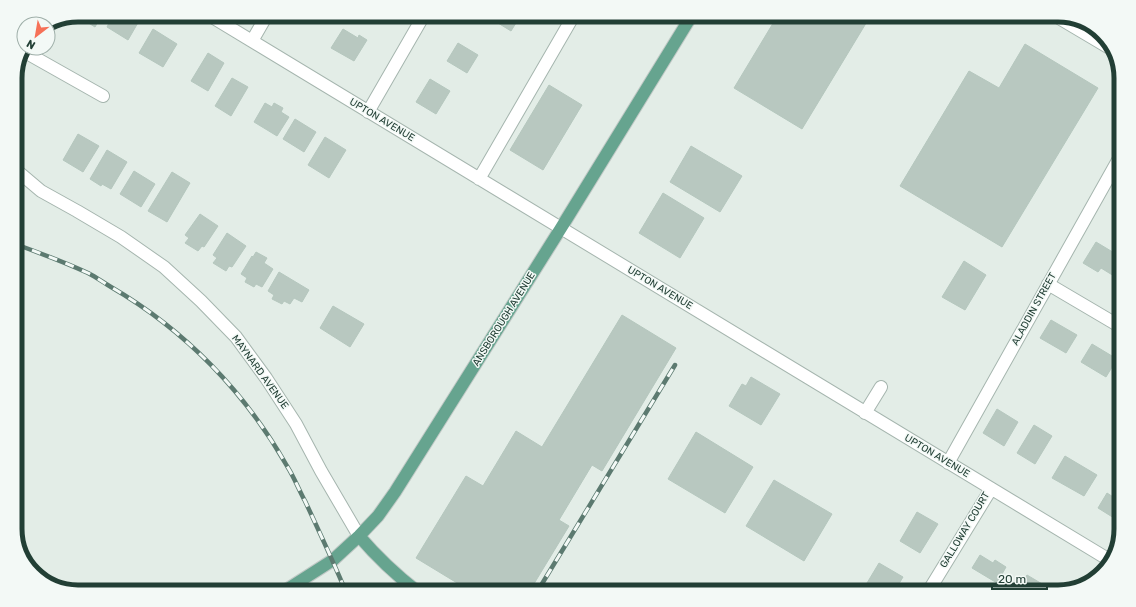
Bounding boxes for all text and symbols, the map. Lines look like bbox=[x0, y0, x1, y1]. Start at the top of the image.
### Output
north arrow bbox=[16, 16, 56, 56]
text: N bbox=[24, 36, 38, 52]
street label: UPTON AVENUE bbox=[347, 96, 417, 144]
street label: UPTON AVENUE bbox=[625, 264, 695, 312]
street label: ANSBOROUGH AVENUE bbox=[470, 270, 538, 368]
street label: ALADDIN STREET bbox=[1009, 270, 1059, 347]
street label: MAYNARD AVENUE bbox=[229, 333, 291, 411]
street label: UPTON AVENUE bbox=[902, 432, 972, 480]
street label: GALLOWAY COURT bbox=[938, 490, 992, 570]
scale bar bbox=[992, 565, 1047, 591]
text: 20 m bbox=[998, 572, 1026, 586]

